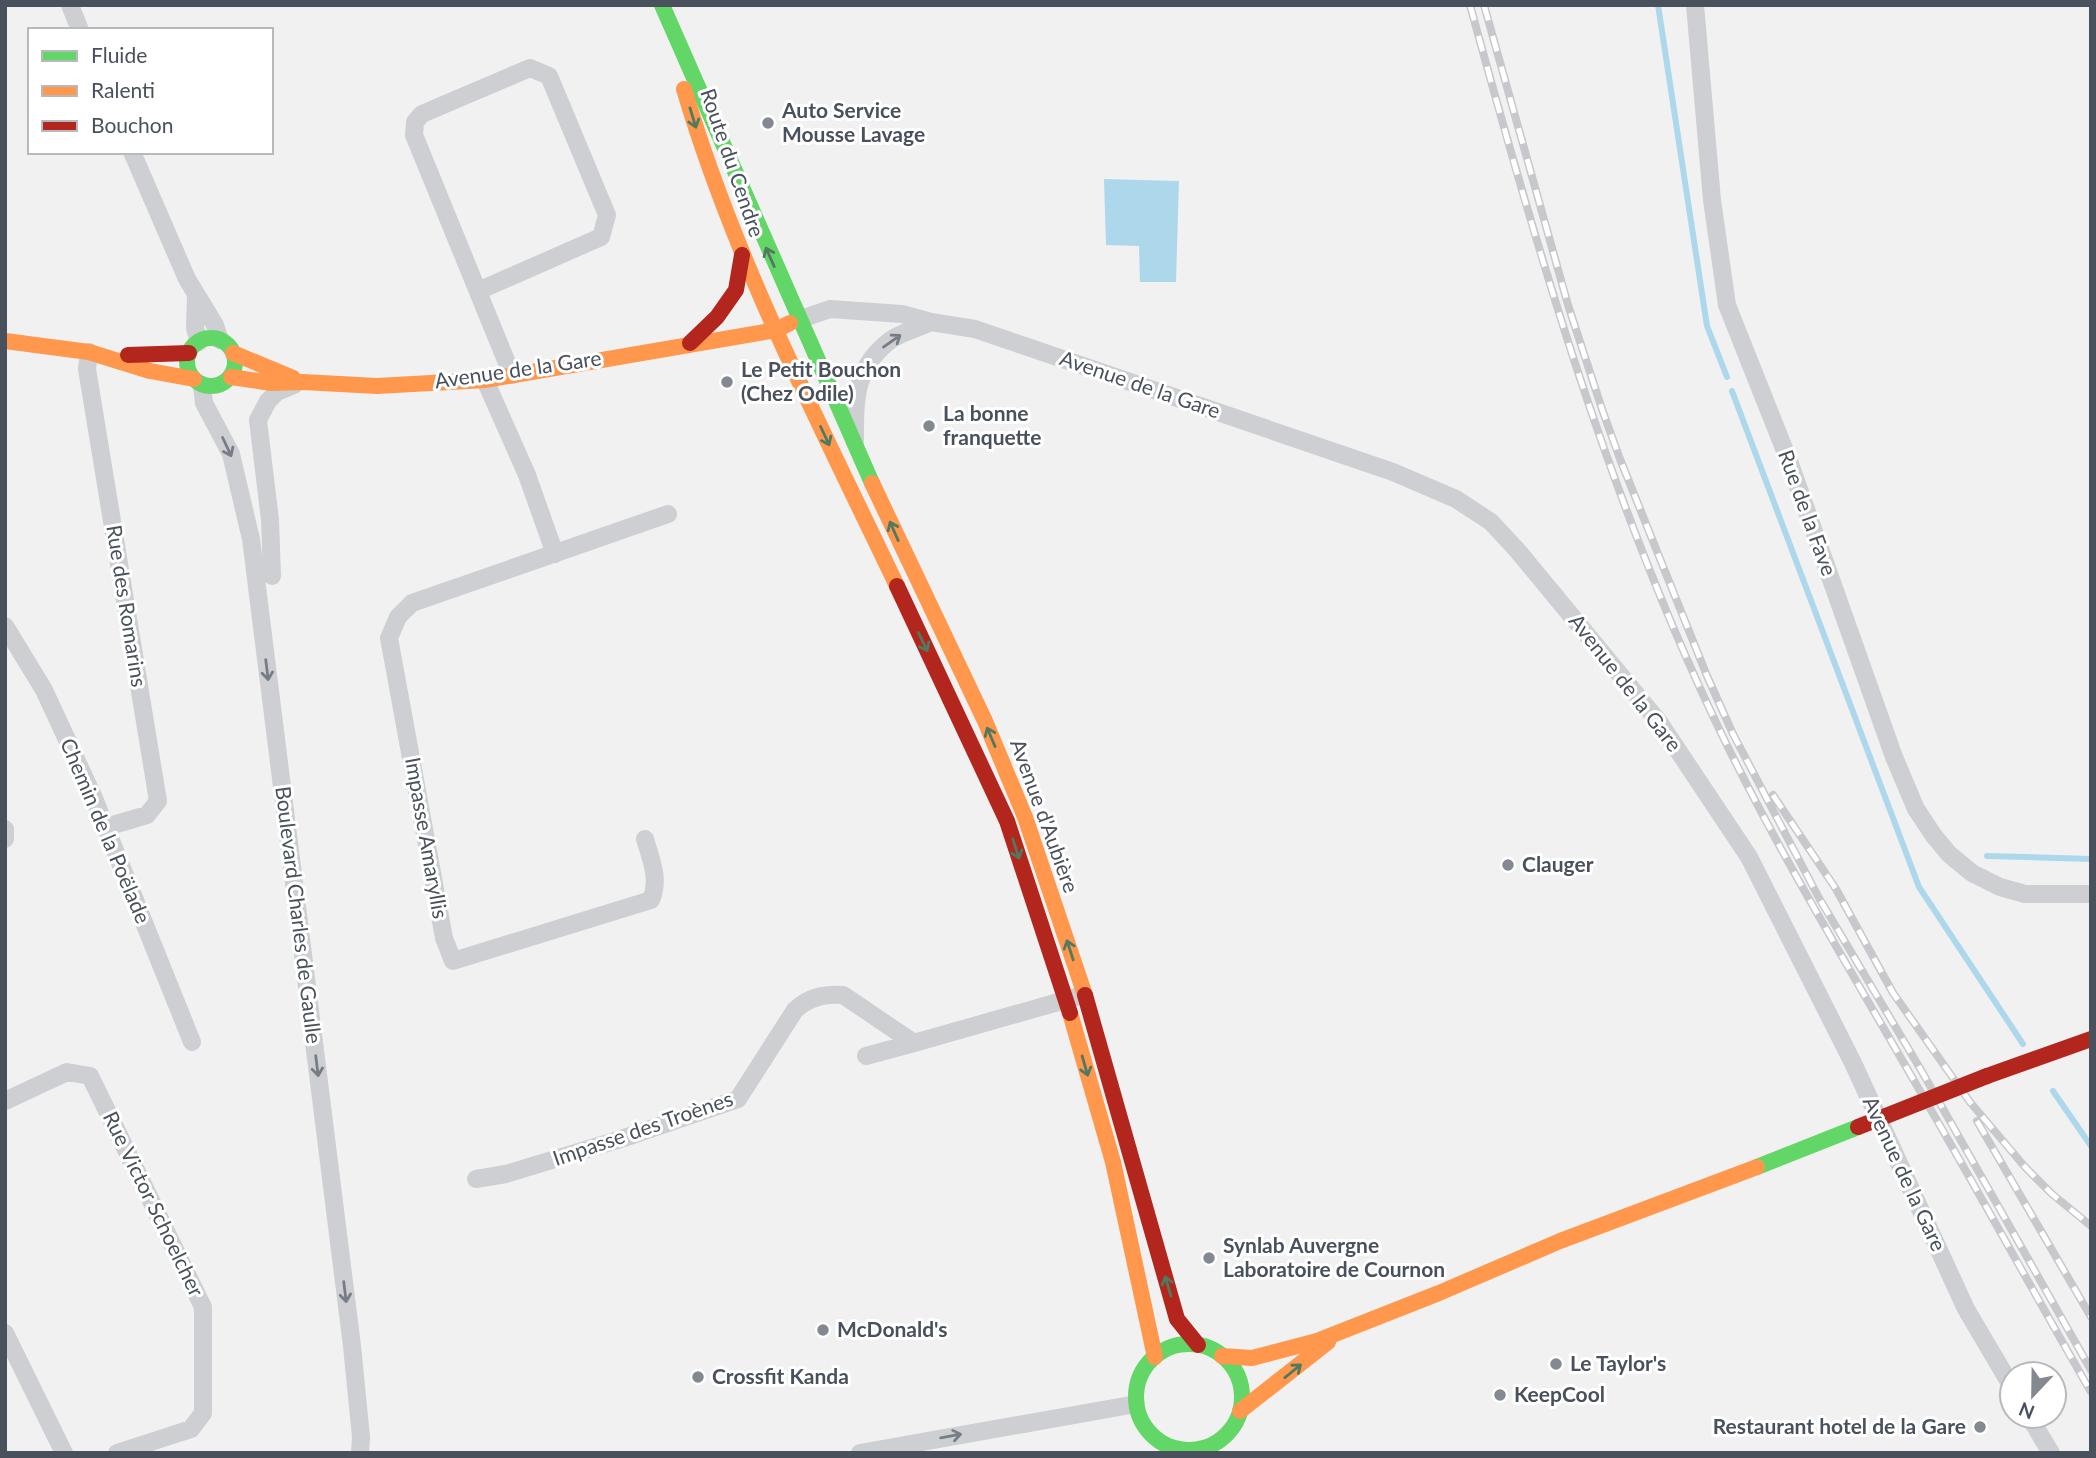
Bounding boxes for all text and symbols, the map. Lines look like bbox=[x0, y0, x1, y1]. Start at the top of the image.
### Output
legend bbox=[28, 28, 273, 154]
text: Fluide bbox=[91, 42, 147, 67]
text: Ralenti bbox=[91, 77, 155, 102]
street label: Route du Cendre bbox=[696, 85, 771, 240]
place label: Auto Service Mousse Lavage bbox=[781, 97, 925, 146]
one-way arrow bbox=[687, 106, 700, 128]
text: Bouchon bbox=[91, 112, 173, 137]
marker: Auto Service Mousse Lavage bbox=[760, 115, 776, 131]
one-way arrow bbox=[763, 247, 776, 268]
one-way arrow bbox=[882, 334, 902, 349]
street label: Avenue de la Gare bbox=[433, 344, 603, 393]
street label: Avenue de la Gare bbox=[1057, 344, 1224, 423]
place label: Le Petit Bouchon (Chez Odile) bbox=[741, 356, 901, 405]
marker: Le Petit Bouchon (Chez Odile) bbox=[719, 374, 735, 390]
place label: La bonne franquette bbox=[943, 400, 1042, 449]
marker: La bonne franquette bbox=[921, 418, 937, 434]
one-way arrow bbox=[819, 425, 832, 446]
one-way arrow bbox=[221, 436, 234, 457]
street label: Rue de la Fave bbox=[1774, 446, 1843, 579]
one-way arrow bbox=[887, 521, 900, 542]
street label: Rue des Romarins bbox=[102, 523, 153, 689]
street label: Avenue de la Gare bbox=[1565, 608, 1688, 756]
one-way arrow bbox=[916, 631, 930, 652]
one-way arrow bbox=[261, 658, 274, 681]
one-way arrow bbox=[984, 726, 997, 748]
street label: Chemin de la Poëlade bbox=[56, 734, 157, 927]
street label: Avenue d'Aubière bbox=[1006, 735, 1085, 896]
street label: Impasse Amaryllis bbox=[401, 755, 454, 920]
street label: Boulevard Charles de Gaulle bbox=[271, 785, 328, 1045]
one-way arrow bbox=[1011, 837, 1024, 859]
place label: Clauger bbox=[1522, 851, 1594, 876]
marker: Clauger bbox=[1500, 857, 1516, 873]
one-way arrow bbox=[1063, 939, 1076, 961]
one-way arrow bbox=[310, 1054, 323, 1077]
one-way arrow bbox=[1079, 1054, 1092, 1076]
street label: Impasse des Troènes bbox=[549, 1085, 736, 1170]
street label: Avenue de la Gare bbox=[1859, 1092, 1952, 1255]
street label: Rue Victor Schoelcher bbox=[99, 1107, 210, 1300]
place label: Synlab Auvergne Laboratoire de Cournon bbox=[1223, 1232, 1445, 1281]
marker: Synlab Auvergne Laboratoire de Cournon bbox=[1201, 1250, 1217, 1266]
one-way arrow bbox=[1160, 1275, 1173, 1297]
one-way arrow bbox=[338, 1280, 351, 1303]
place label: McDonald's bbox=[837, 1316, 948, 1341]
marker: McDonald's bbox=[815, 1322, 831, 1338]
place label: Le Taylor's bbox=[1570, 1350, 1666, 1375]
marker: Le Taylor's bbox=[1548, 1356, 1564, 1372]
north arrow bbox=[1998, 1360, 2068, 1430]
place label: Crossfit Kanda bbox=[712, 1363, 849, 1388]
one-way arrow bbox=[1283, 1363, 1301, 1379]
marker: Crossfit Kanda bbox=[690, 1369, 706, 1385]
place label: KeepCool bbox=[1514, 1381, 1605, 1406]
marker: KeepCool bbox=[1492, 1387, 1508, 1403]
text: N bbox=[2015, 1398, 2038, 1425]
place label: Restaurant hotel de la Gare bbox=[1713, 1413, 1966, 1438]
marker: Restaurant hotel de la Gare bbox=[1972, 1419, 1988, 1435]
one-way arrow bbox=[939, 1429, 962, 1442]

